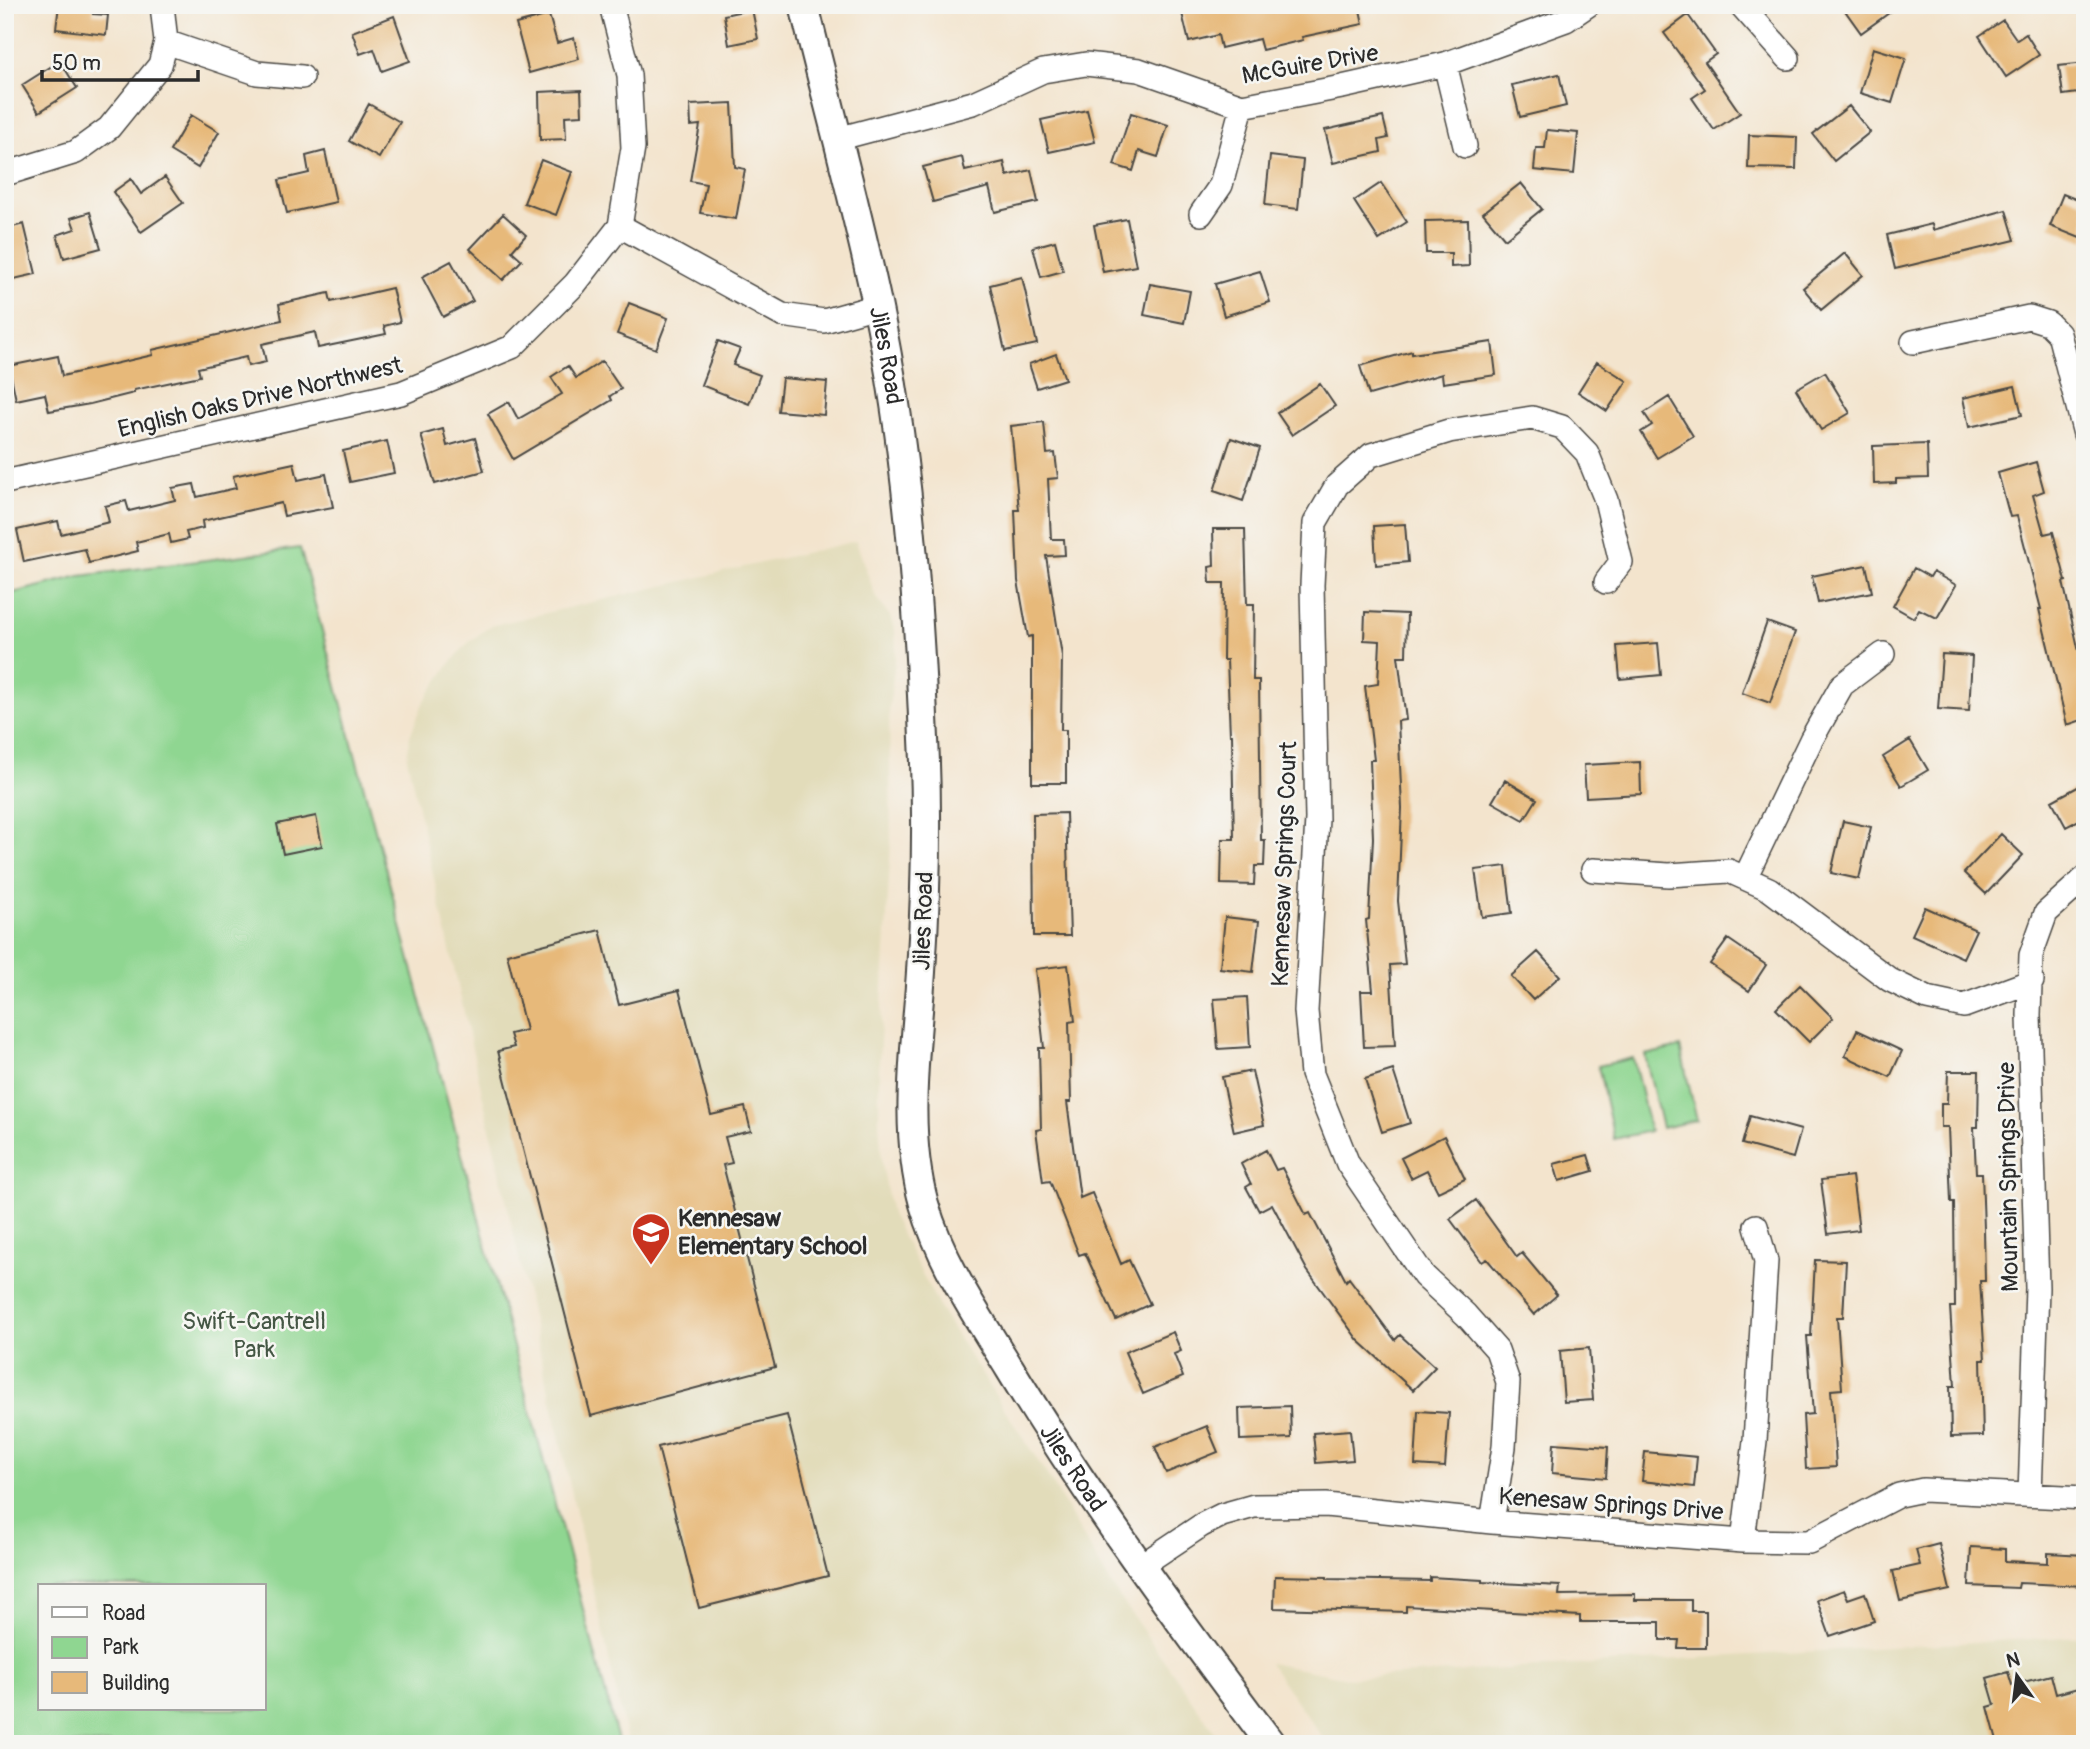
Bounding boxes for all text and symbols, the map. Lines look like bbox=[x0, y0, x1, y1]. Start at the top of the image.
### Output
scale bar bbox=[42, 38, 198, 82]
street label: McGuire Drive bbox=[1240, 38, 1381, 91]
text: 50 m bbox=[52, 50, 101, 77]
street label: Jiles Road bbox=[863, 304, 909, 406]
street label: English Oaks Drive Northwest bbox=[115, 351, 406, 444]
street label: Kennesaw Springs Court bbox=[1266, 740, 1303, 987]
street label: Jiles Road bbox=[907, 871, 940, 971]
street label: Mountain Springs Drive bbox=[1992, 1062, 2025, 1292]
place label: Kennesaw Elementary School bbox=[678, 1204, 868, 1261]
school or university icon: Kennesaw Elementary School bbox=[630, 1211, 672, 1266]
park label: Swift-Cantrell Park bbox=[182, 1307, 326, 1364]
street label: Jiles Road bbox=[1033, 1419, 1112, 1517]
street label: Kenesaw Springs Drive bbox=[1498, 1482, 1725, 1527]
legend bbox=[38, 1584, 266, 1710]
text: Road bbox=[102, 1600, 146, 1627]
text: Park bbox=[102, 1634, 139, 1661]
north arrow bbox=[1982, 1640, 2052, 1710]
text: N bbox=[2004, 1647, 2022, 1674]
text: Building bbox=[102, 1670, 169, 1697]

